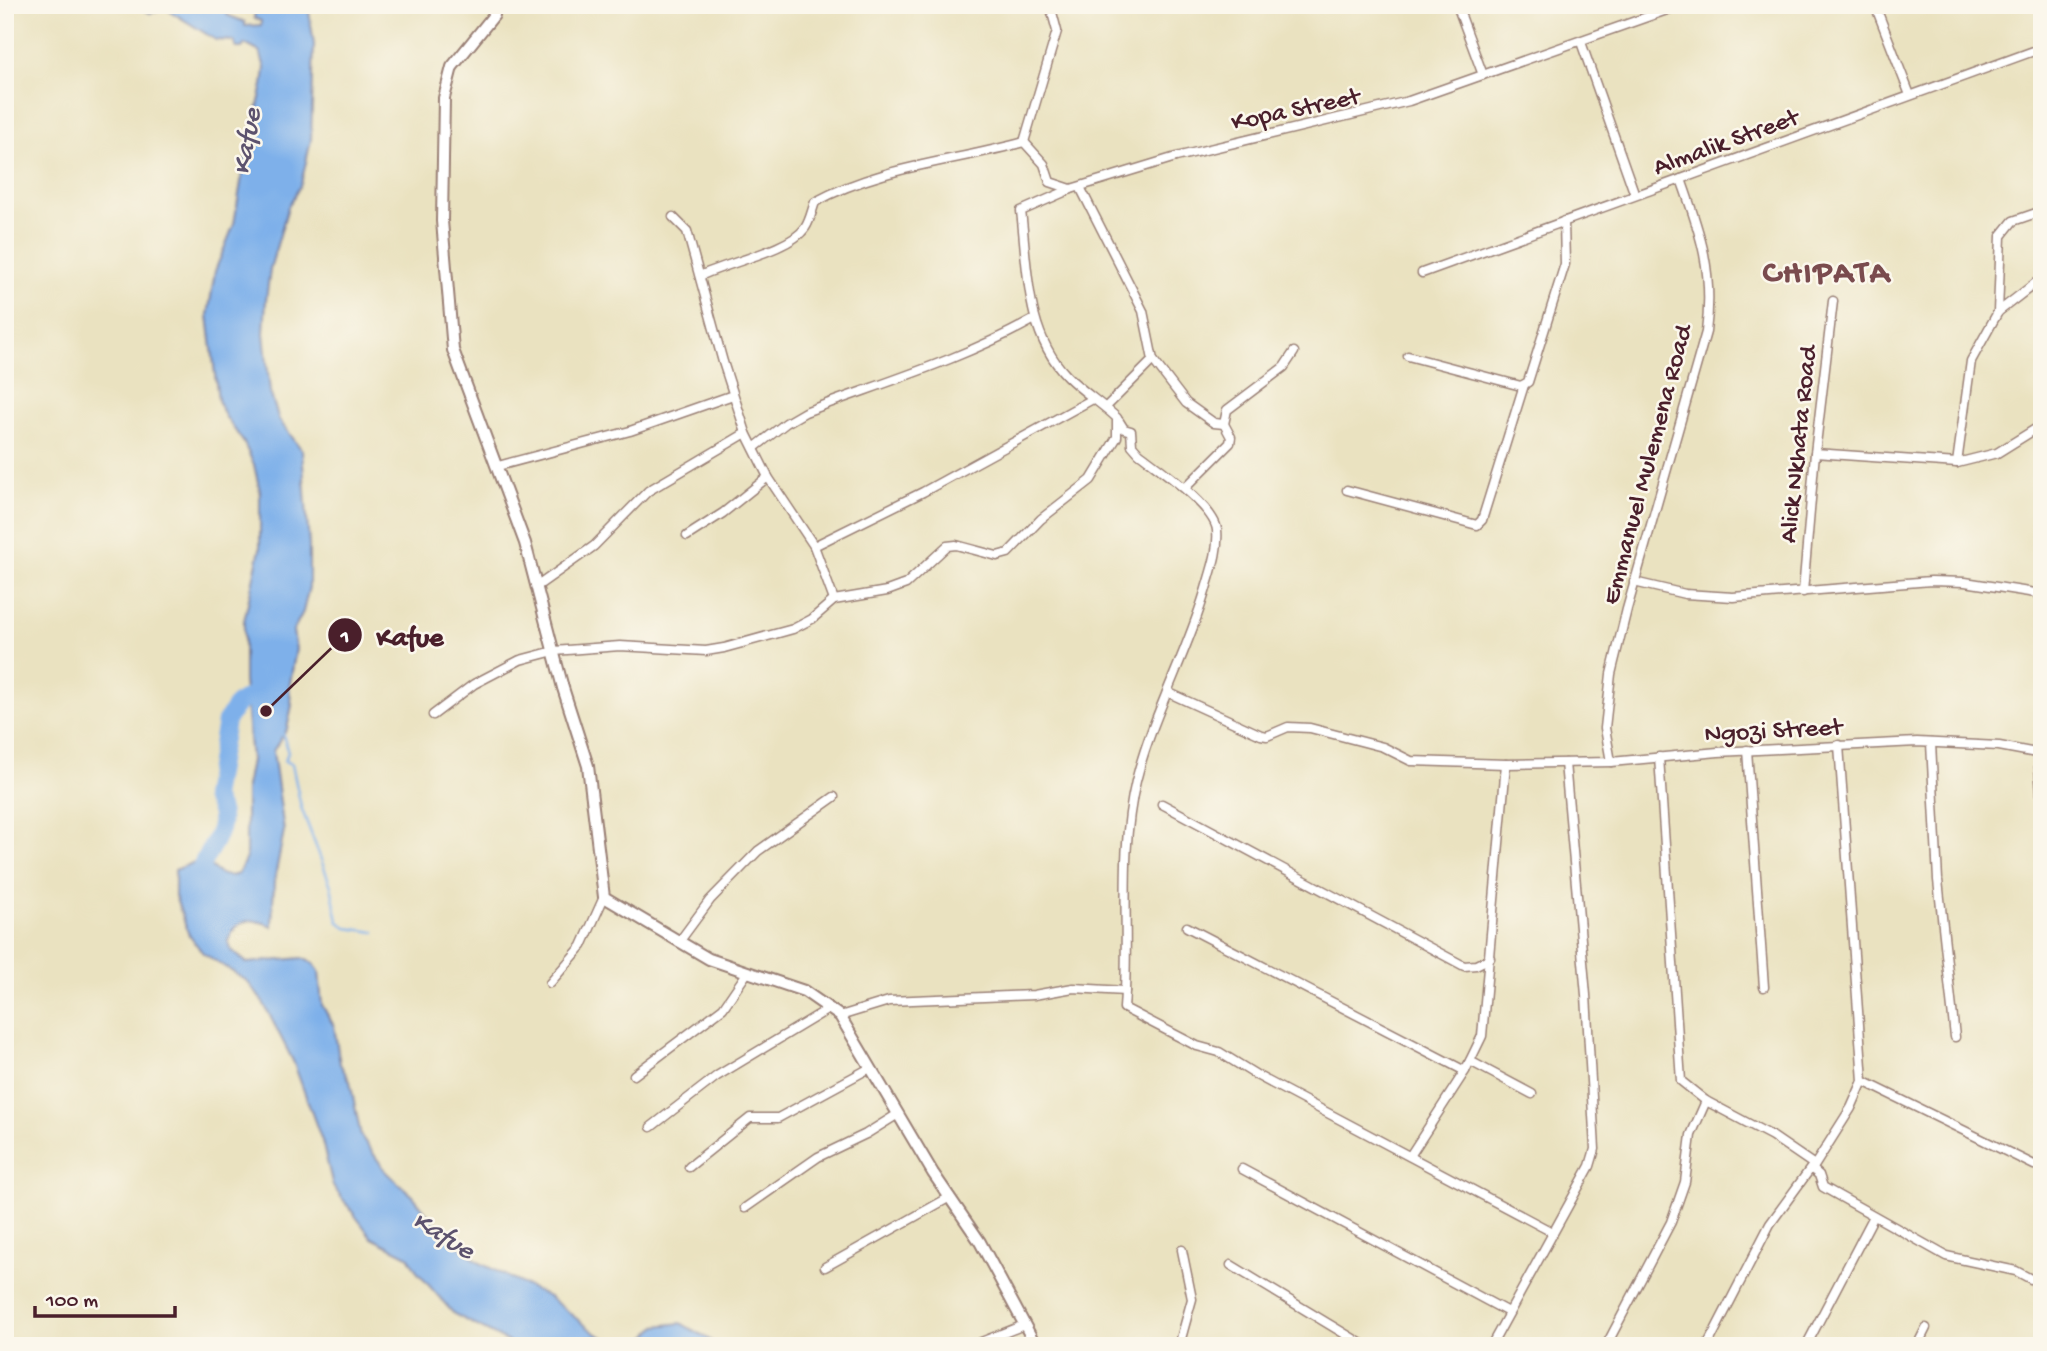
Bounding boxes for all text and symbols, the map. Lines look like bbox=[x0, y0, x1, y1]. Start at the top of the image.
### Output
street label: Kopa Street bbox=[1229, 82, 1365, 140]
street label: Almalik Street bbox=[1650, 103, 1806, 185]
water label: Kafue bbox=[226, 104, 271, 178]
district label: CHIPATA bbox=[1763, 256, 1892, 294]
street label: Emmanuel Mulemena Road bbox=[1597, 320, 1702, 608]
street label: Alick Nkhata Road bbox=[1775, 343, 1826, 545]
callout: Kafue bbox=[328, 611, 458, 660]
text: Kafue bbox=[375, 623, 445, 656]
text: 1 bbox=[340, 626, 349, 651]
street label: Ngozi Street bbox=[1704, 713, 1845, 752]
water label: Kafue bbox=[405, 1205, 481, 1269]
scale bar bbox=[35, 1274, 175, 1318]
text: 100 m bbox=[45, 1290, 98, 1315]

